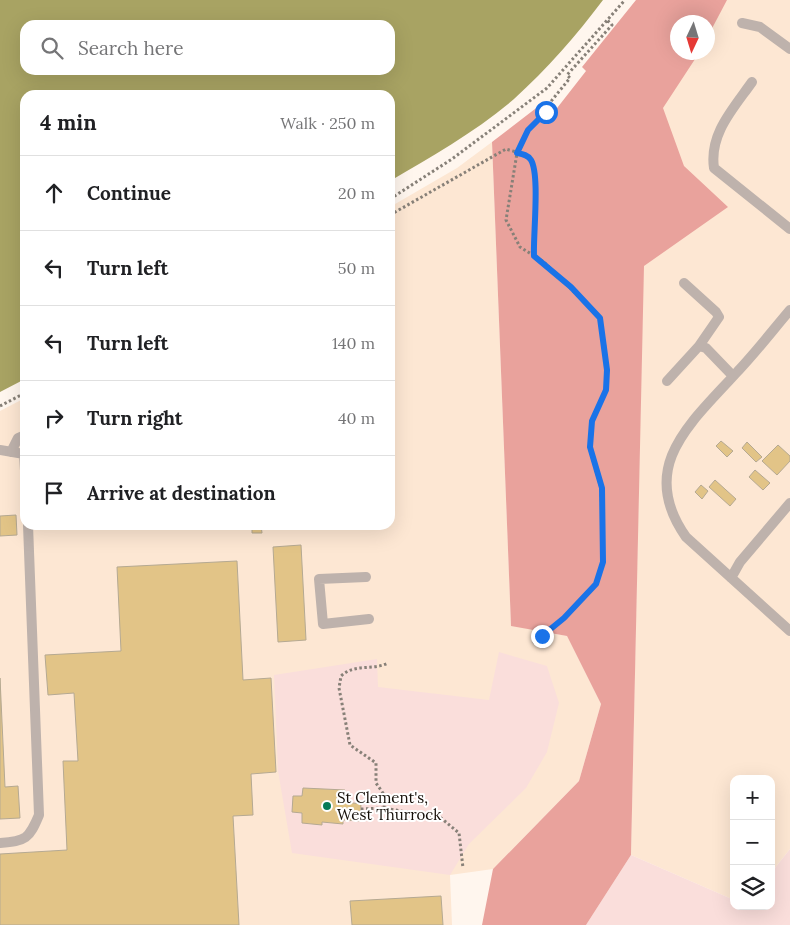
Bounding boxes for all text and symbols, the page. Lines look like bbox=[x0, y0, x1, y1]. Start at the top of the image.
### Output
north arrow bbox=[670, 15, 715, 60]
search box bbox=[20, 20, 395, 75]
icon: search bbox=[38, 34, 66, 62]
text: Search here bbox=[78, 36, 184, 60]
route start bbox=[535, 101, 558, 124]
text: 4 min bbox=[40, 109, 97, 136]
text: Walk · 250 m bbox=[280, 113, 375, 133]
icon: ahead bbox=[40, 179, 68, 207]
text: Continue bbox=[87, 181, 171, 205]
text: 20 m bbox=[338, 183, 375, 203]
icon: left bbox=[40, 254, 68, 282]
text: Turn left bbox=[87, 256, 168, 280]
text: 50 m bbox=[338, 258, 375, 278]
icon: left bbox=[40, 329, 68, 357]
text: Turn left bbox=[87, 331, 168, 355]
text: 140 m bbox=[332, 333, 375, 353]
icon: right bbox=[40, 404, 68, 432]
text: Turn right bbox=[87, 406, 183, 430]
text: 40 m bbox=[338, 408, 375, 428]
icon: arrive bbox=[40, 479, 68, 507]
text: Arrive at destination bbox=[87, 481, 276, 505]
route end bbox=[531, 625, 554, 648]
map controls bbox=[730, 775, 775, 910]
button: + bbox=[730, 775, 775, 820]
place label: St Clement's, West Thurrock bbox=[337, 788, 441, 824]
marker: St Clement's, West Thurrock bbox=[321, 800, 333, 812]
button: − bbox=[730, 820, 775, 865]
button: layers bbox=[730, 865, 775, 910]

